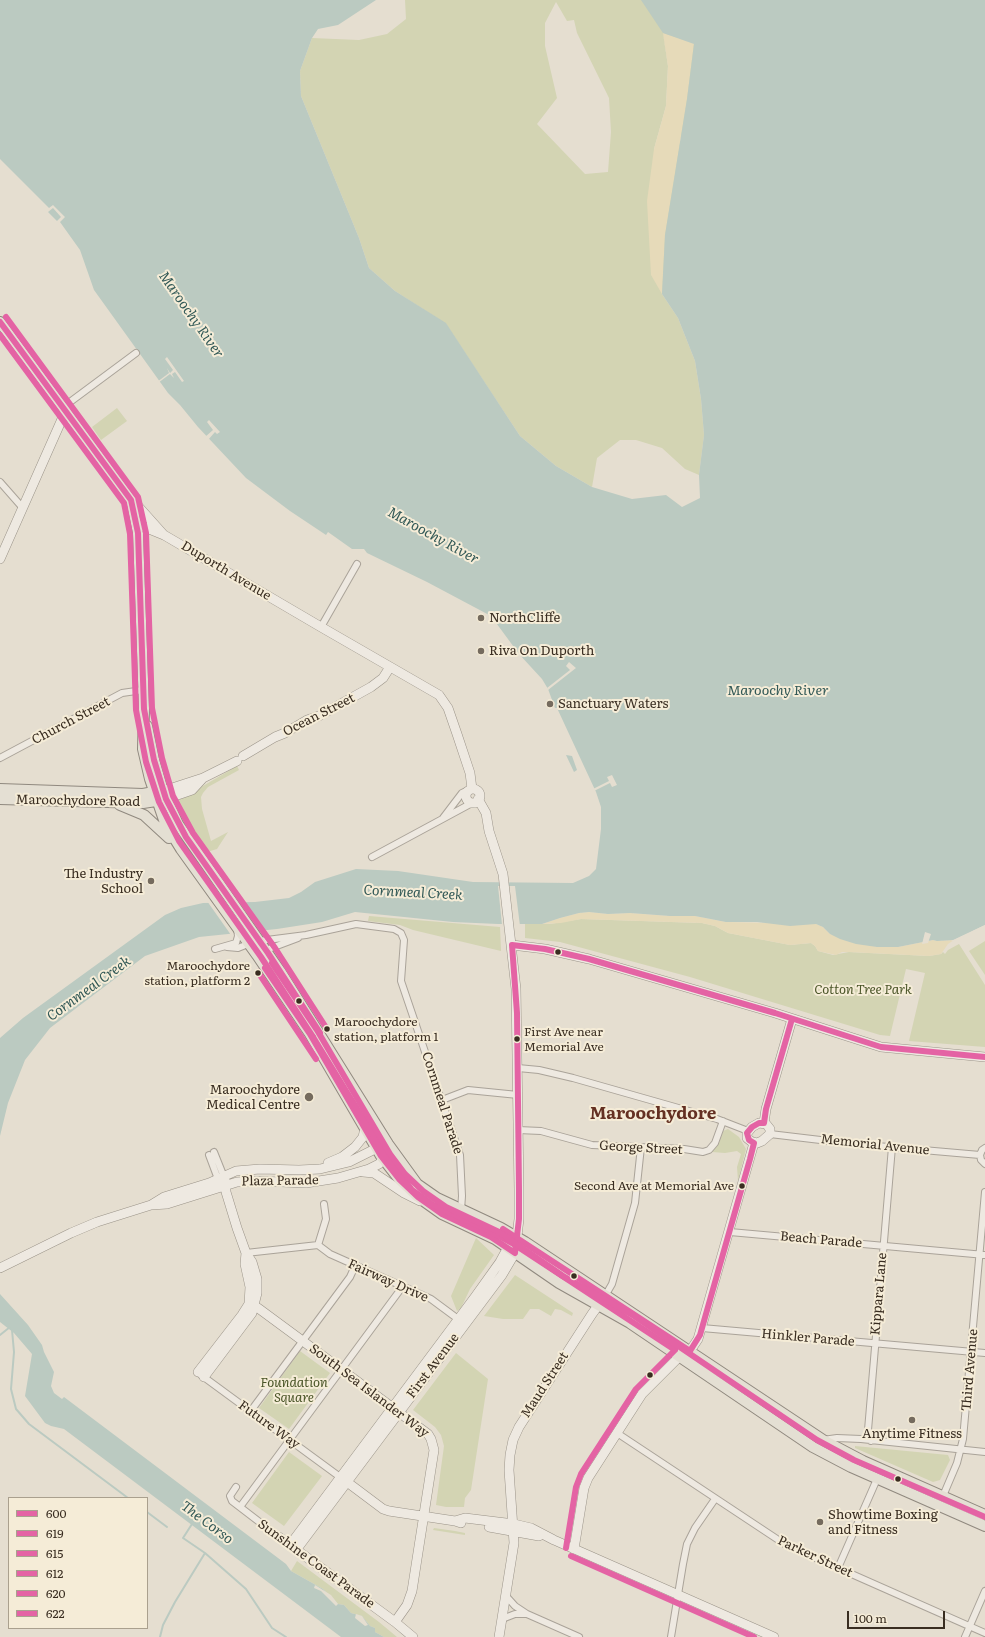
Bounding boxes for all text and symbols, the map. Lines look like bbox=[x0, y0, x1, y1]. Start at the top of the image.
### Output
water label: Maroochy River bbox=[155, 269, 227, 361]
water label: Maroochy River bbox=[385, 504, 481, 568]
street label: Duporth Avenue bbox=[178, 538, 274, 604]
place label: NorthCliffe bbox=[489, 610, 560, 626]
marker: NorthCliffe bbox=[476, 613, 486, 623]
place label: Riva On Duporth bbox=[489, 643, 594, 659]
marker: Riva On Duporth bbox=[476, 646, 486, 656]
water label: Maroochy River bbox=[727, 683, 829, 699]
street label: Ocean Street bbox=[281, 690, 357, 740]
street label: Church Street bbox=[29, 694, 113, 748]
place label: Sanctuary Waters bbox=[558, 696, 668, 712]
marker: Sanctuary Waters bbox=[545, 699, 555, 709]
street label: Maroochydore Road bbox=[16, 792, 140, 810]
place label: The Industry School bbox=[63, 866, 143, 897]
marker: The Industry School bbox=[146, 876, 156, 886]
water label: Cornmeal Creek bbox=[363, 882, 463, 904]
unlabelled marker bbox=[553, 947, 563, 957]
water label: Cornmeal Creek bbox=[44, 953, 134, 1025]
place label: Maroochydore station, platform 2 bbox=[144, 959, 250, 987]
marker: Maroochydore station, platform 2 bbox=[253, 968, 263, 978]
park label: Cotton Tree Park bbox=[814, 982, 912, 998]
unlabelled marker bbox=[294, 996, 304, 1006]
place label: Maroochydore station, platform 1 bbox=[334, 1015, 438, 1043]
marker: Maroochydore station, platform 1 bbox=[322, 1024, 332, 1034]
place label: First Ave near Memorial Ave bbox=[524, 1025, 604, 1053]
marker: First Ave near Memorial Ave bbox=[512, 1034, 522, 1044]
street label: Cornmeal Parade bbox=[418, 1050, 466, 1156]
place label: Maroochydore Medical Centre bbox=[206, 1082, 300, 1113]
marker: Maroochydore Medical Centre bbox=[303, 1091, 315, 1103]
district label: Maroochydore bbox=[590, 1104, 716, 1124]
street label: Memorial Avenue bbox=[820, 1132, 930, 1158]
street label: George Street bbox=[599, 1138, 683, 1158]
street label: Plaza Parade bbox=[241, 1173, 319, 1189]
place label: Second Ave at Memorial Ave bbox=[574, 1179, 734, 1193]
marker: Second Ave at Memorial Ave bbox=[737, 1181, 747, 1191]
street label: Beach Parade bbox=[779, 1229, 863, 1251]
street label: Kippara Lane bbox=[868, 1252, 890, 1336]
street label: Fairway Drive bbox=[345, 1256, 431, 1306]
unlabelled marker bbox=[569, 1271, 579, 1281]
street label: Hinkler Parade bbox=[761, 1326, 855, 1350]
street label: Third Avenue bbox=[959, 1328, 981, 1412]
street label: First Avenue bbox=[403, 1330, 463, 1402]
street label: South Sea Islander Way bbox=[306, 1341, 432, 1441]
street label: Maud Street bbox=[518, 1349, 572, 1421]
unlabelled marker bbox=[645, 1370, 655, 1380]
park label: Foundation Square bbox=[260, 1375, 328, 1406]
street label: Future Way bbox=[235, 1397, 303, 1453]
marker: Anytime Fitness bbox=[907, 1415, 917, 1425]
place label: Anytime Fitness bbox=[862, 1426, 962, 1442]
unlabelled marker bbox=[893, 1474, 903, 1484]
legend bbox=[8, 1497, 148, 1629]
water label: The Corso bbox=[178, 1498, 236, 1548]
text: 600 bbox=[46, 1504, 66, 1522]
place label: Showtime Boxing and Fitness bbox=[828, 1507, 938, 1538]
street label: Sunshine Coast Parade bbox=[255, 1516, 377, 1612]
marker: Showtime Boxing and Fitness bbox=[815, 1517, 825, 1527]
text: 619 bbox=[46, 1524, 64, 1542]
street label: Parker Street bbox=[775, 1533, 855, 1581]
text: 615 bbox=[46, 1544, 63, 1562]
text: 612 bbox=[46, 1564, 63, 1582]
text: 620 bbox=[46, 1584, 65, 1602]
scale bar bbox=[849, 1603, 947, 1629]
text: 622 bbox=[46, 1604, 65, 1622]
text: 100 m bbox=[854, 1609, 887, 1627]

